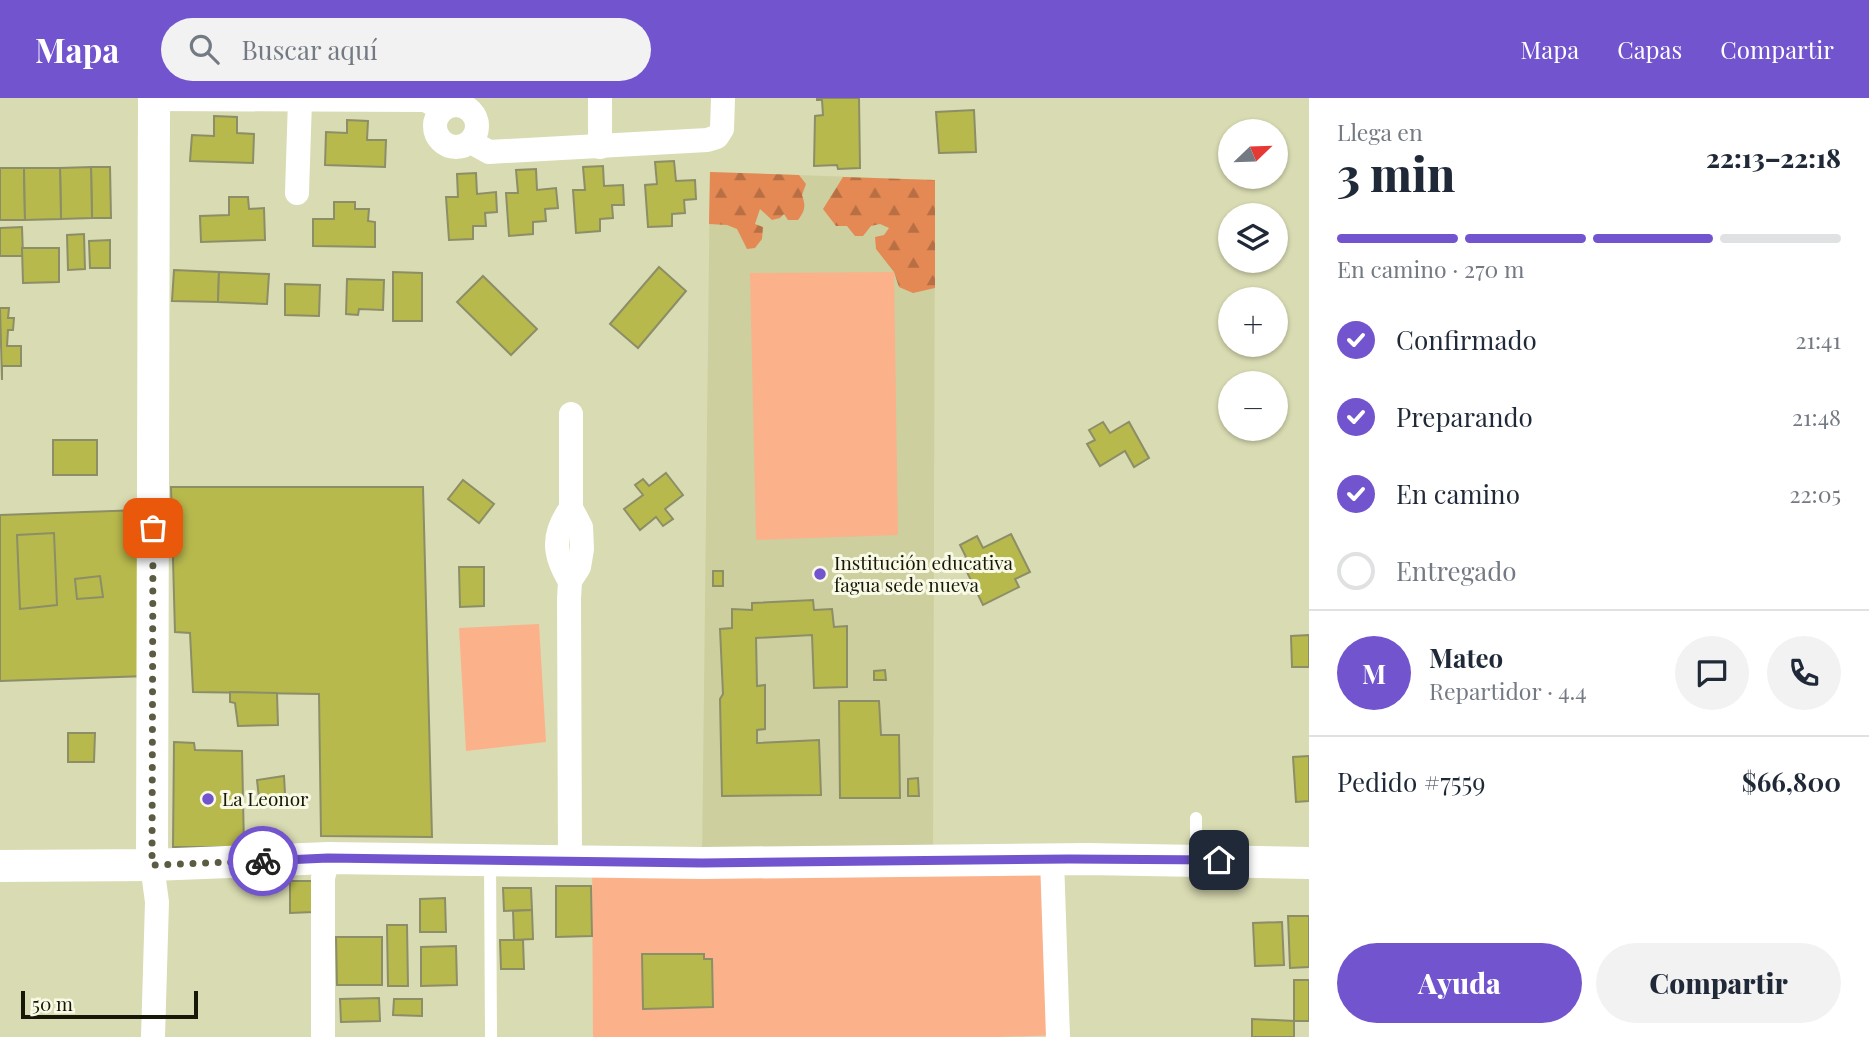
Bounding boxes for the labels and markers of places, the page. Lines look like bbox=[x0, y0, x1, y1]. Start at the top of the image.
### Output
pin bbox=[123, 498, 183, 558]
place label: Institución educativa fagua sede nueva bbox=[834, 549, 1013, 597]
marker: Institución educativa fagua sede nueva bbox=[812, 566, 828, 582]
place label: La Leonor bbox=[222, 785, 309, 811]
marker: La Leonor bbox=[200, 791, 216, 807]
pin bbox=[1189, 830, 1249, 890]

